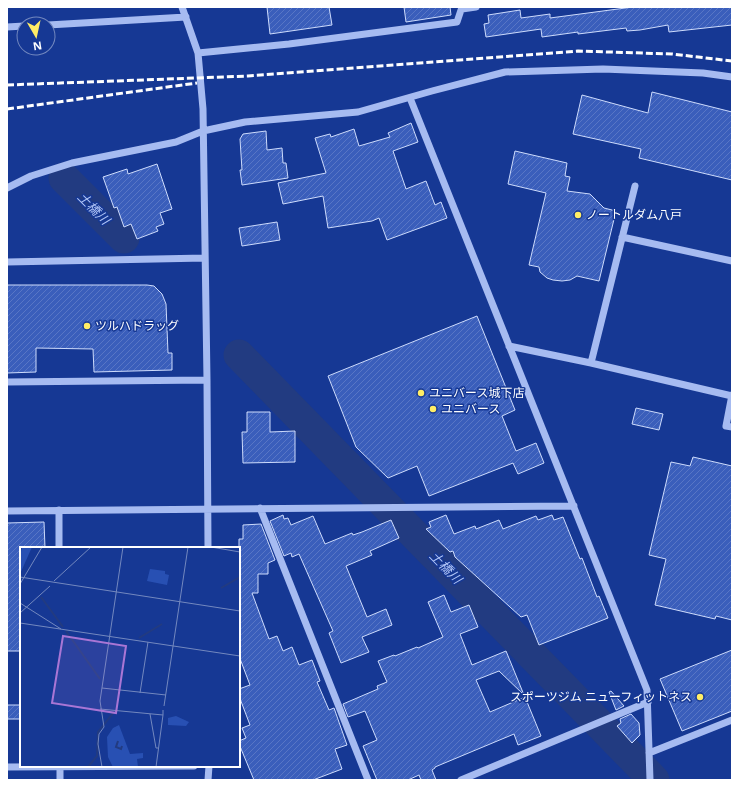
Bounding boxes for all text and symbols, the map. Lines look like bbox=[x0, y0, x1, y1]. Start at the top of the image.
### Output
north arrow bbox=[16, 16, 56, 56]
text: N bbox=[32, 38, 43, 54]
water label: 土橋川 bbox=[74, 188, 116, 230]
place label: ノートルダム八戸 bbox=[586, 206, 682, 223]
marker: ノートルダム八戸 bbox=[573, 210, 583, 220]
place label: ツルハドラッグ bbox=[95, 317, 179, 334]
marker: ツルハドラッグ bbox=[82, 321, 92, 331]
place label: ユニバース城下店 bbox=[429, 384, 524, 401]
marker: ユニバース城下店 bbox=[416, 388, 426, 398]
place label: ユニバース bbox=[441, 400, 500, 417]
marker: ユニバース bbox=[428, 404, 438, 414]
inset map bbox=[20, 547, 240, 767]
water label: 土橋川 bbox=[426, 547, 467, 589]
place label: スポーツジム ニューフィットネス bbox=[510, 688, 692, 705]
marker: スポーツジム ニューフィットネス bbox=[695, 692, 705, 702]

